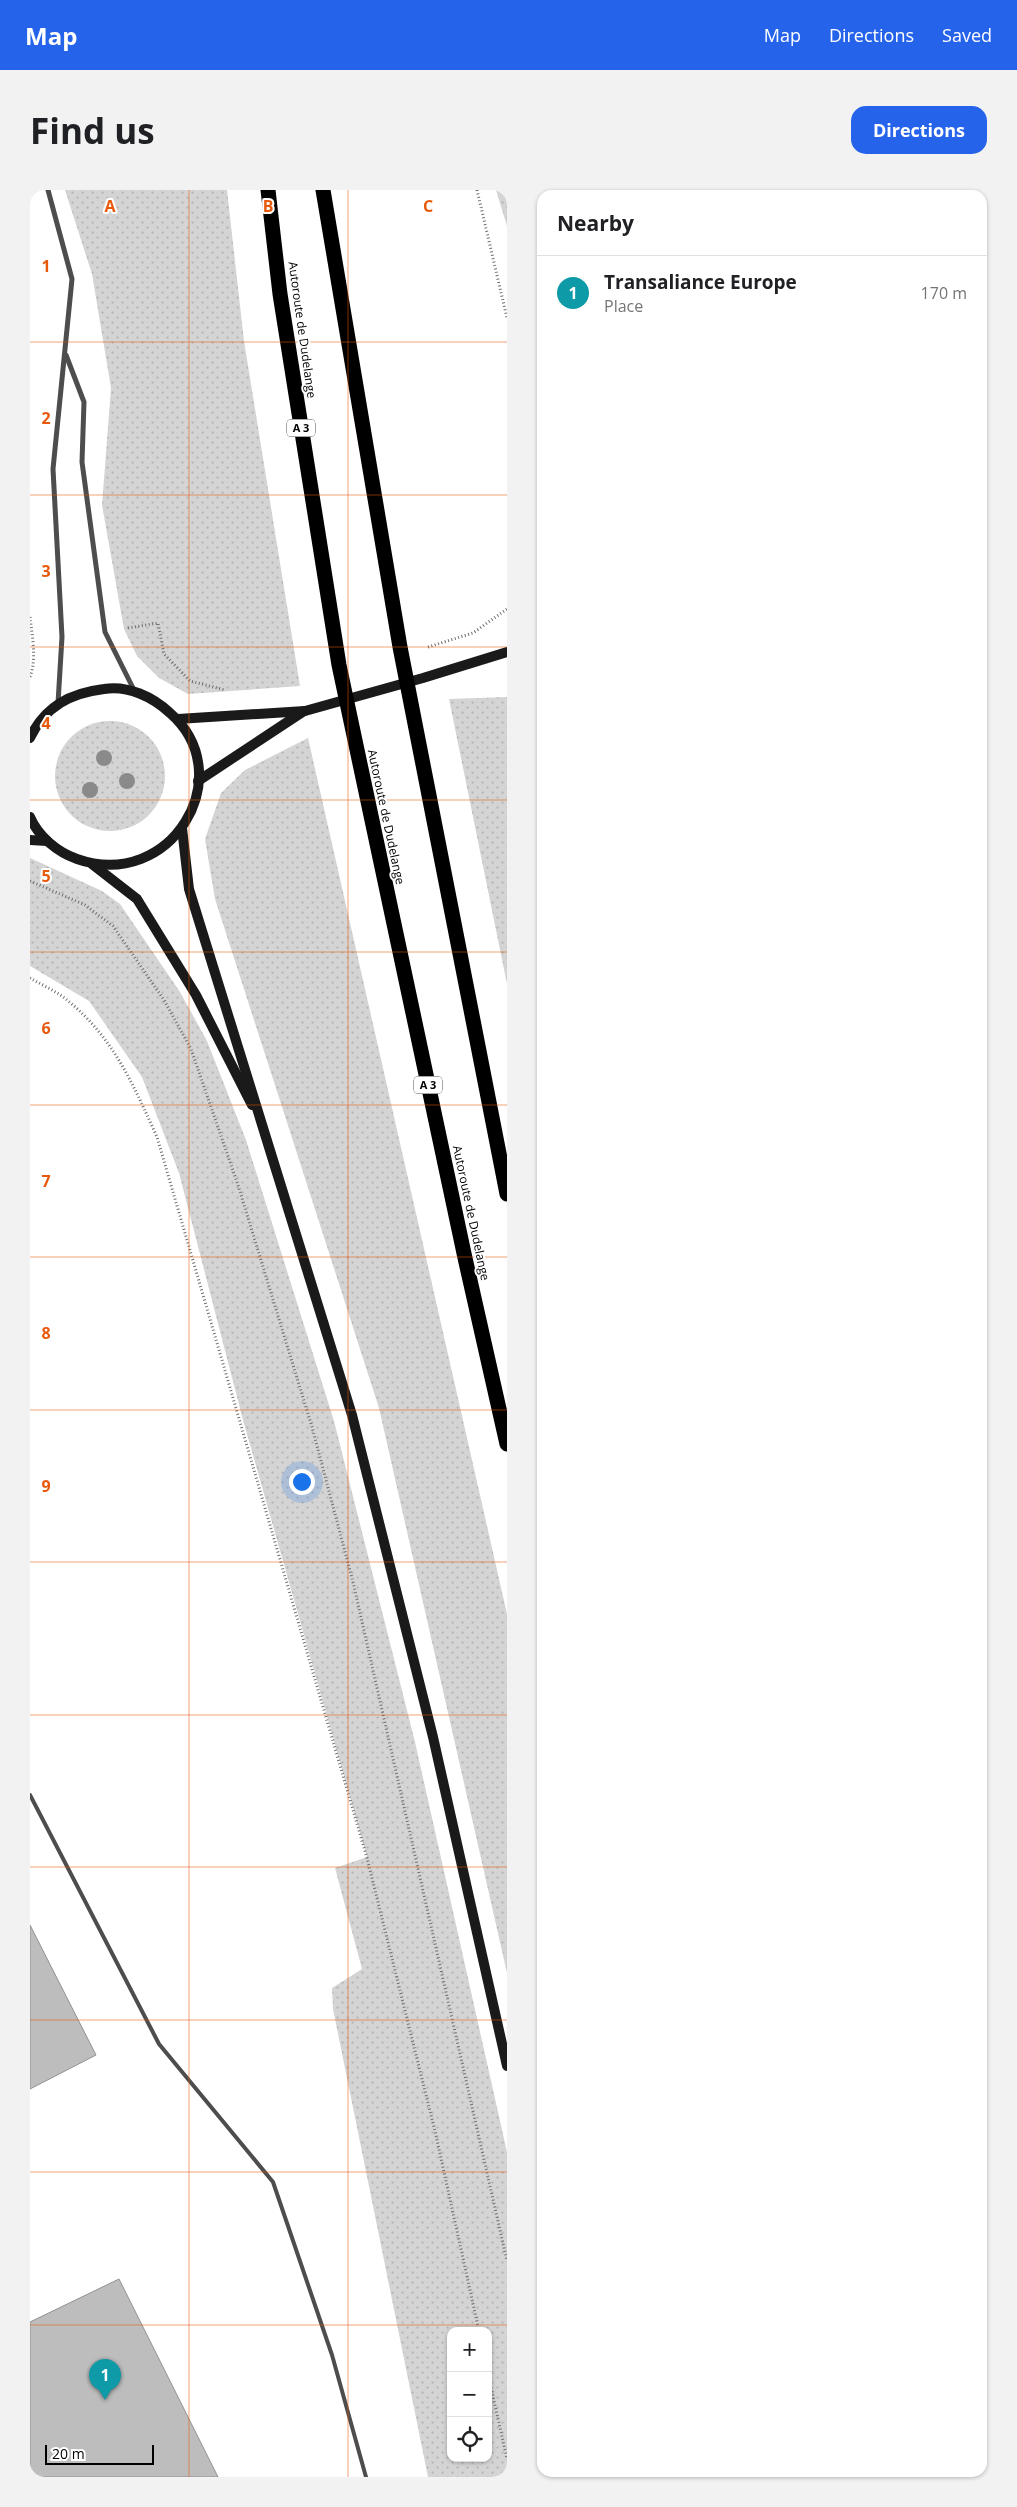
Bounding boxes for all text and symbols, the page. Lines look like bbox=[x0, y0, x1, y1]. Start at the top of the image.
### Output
text: Map bbox=[25, 19, 77, 52]
text: Map bbox=[764, 23, 801, 47]
text: Directions bbox=[829, 23, 914, 47]
text: Saved bbox=[942, 23, 992, 47]
button: Directions bbox=[851, 106, 987, 154]
text: Find us bbox=[30, 107, 155, 154]
text: A bbox=[104, 195, 116, 217]
text: B bbox=[263, 195, 273, 217]
text: C bbox=[423, 195, 433, 217]
text: Nearby bbox=[557, 209, 634, 237]
text: 1 bbox=[41, 255, 51, 277]
street label: Autoroute de Dudelange bbox=[284, 261, 321, 400]
text: Transaliance Europe bbox=[604, 269, 797, 295]
text: 1 bbox=[568, 282, 578, 304]
text: 170 m bbox=[921, 282, 967, 304]
text: Place bbox=[604, 295, 643, 317]
text: 2 bbox=[41, 407, 51, 429]
road number: A 3 bbox=[287, 420, 315, 437]
text: 3 bbox=[41, 560, 51, 582]
text: 4 bbox=[41, 712, 51, 734]
street label: Autoroute de Dudelange bbox=[364, 748, 409, 886]
text: 5 bbox=[41, 865, 51, 887]
text: 6 bbox=[41, 1017, 51, 1039]
road number: A 3 bbox=[414, 1076, 442, 1094]
street label: Autoroute de Dudelange bbox=[449, 1144, 494, 1282]
text: 7 bbox=[41, 1170, 51, 1192]
text: 8 bbox=[41, 1322, 51, 1344]
your location bbox=[289, 1469, 315, 1495]
text: 9 bbox=[41, 1475, 51, 1497]
map controls bbox=[447, 2327, 492, 2462]
button: + bbox=[447, 2327, 492, 2372]
pin: 1 bbox=[89, 2359, 121, 2400]
button: − bbox=[447, 2372, 492, 2417]
button: locate bbox=[447, 2417, 492, 2462]
scale bar bbox=[45, 2442, 154, 2465]
text: 20 m bbox=[52, 2444, 85, 2463]

